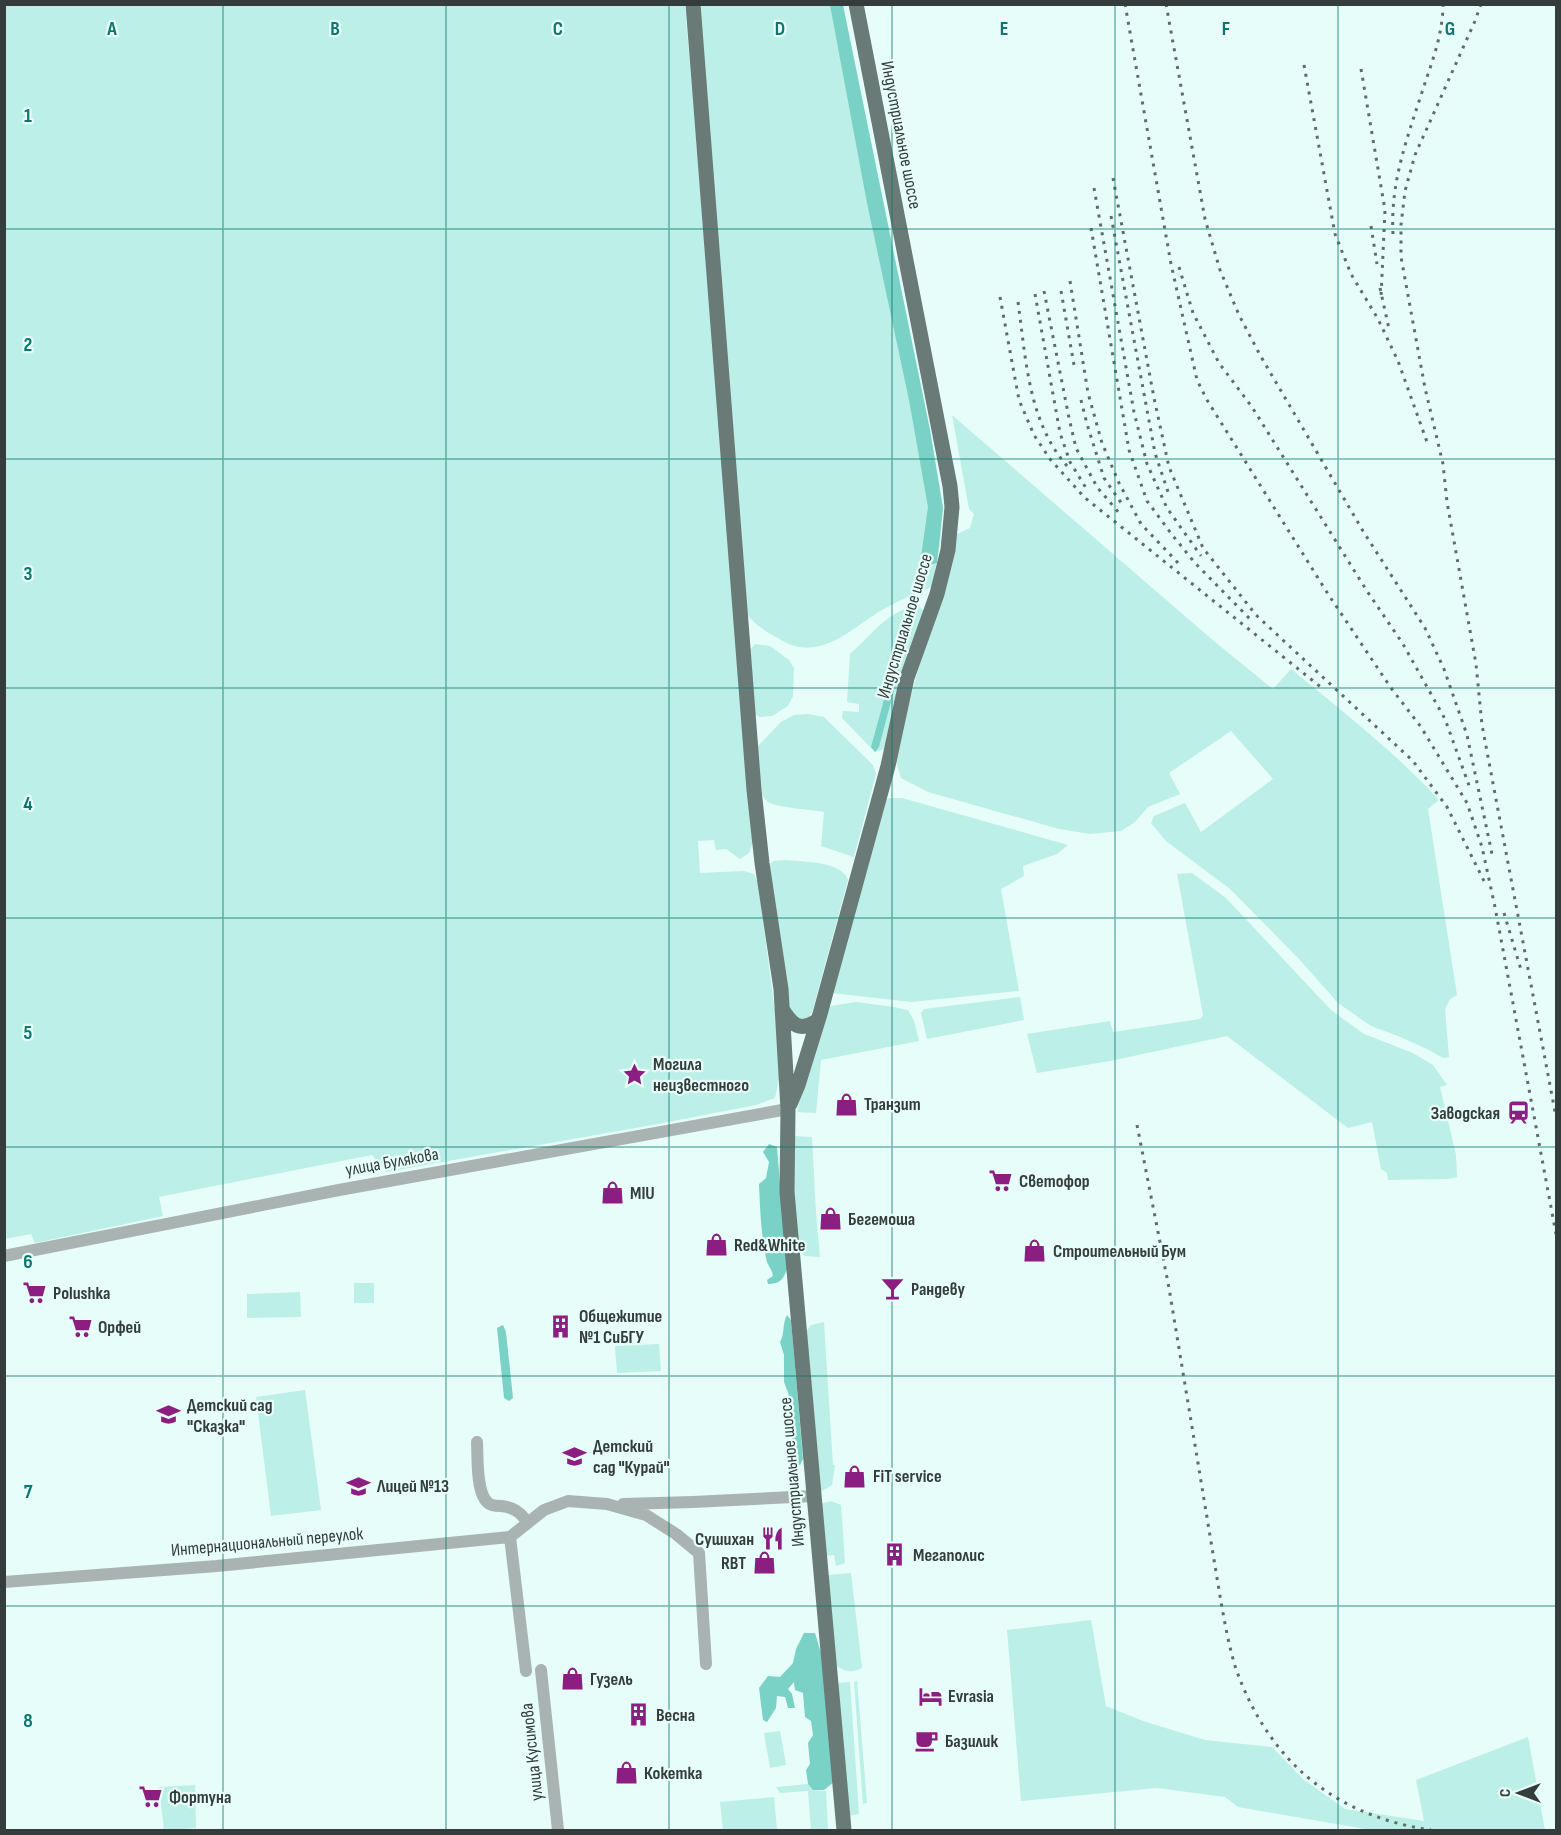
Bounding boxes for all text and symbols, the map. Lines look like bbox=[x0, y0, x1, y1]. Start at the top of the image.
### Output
text: A bbox=[106, 17, 117, 41]
text: B bbox=[330, 17, 340, 41]
text: C bbox=[553, 17, 563, 41]
text: D bbox=[775, 17, 785, 41]
text: E bbox=[1000, 17, 1008, 41]
text: F bbox=[1222, 17, 1230, 41]
text: G bbox=[1445, 17, 1455, 41]
street label: Индустриальное шоссе bbox=[876, 59, 926, 211]
text: 1 bbox=[24, 104, 32, 128]
text: 2 bbox=[24, 333, 32, 357]
street label: Индустриальное шоссе bbox=[873, 551, 937, 701]
text: 3 bbox=[24, 562, 33, 586]
text: 4 bbox=[23, 792, 33, 816]
text: 5 bbox=[24, 1021, 33, 1045]
place label: Могила неизвестного bbox=[653, 1054, 749, 1096]
place icon: Могила неизвестного bbox=[622, 1061, 648, 1087]
shop icon: Транзит bbox=[833, 1091, 859, 1117]
place label: Транзит bbox=[864, 1094, 921, 1115]
station icon: Заводская bbox=[1505, 1100, 1531, 1126]
place label: Заводская bbox=[1431, 1103, 1500, 1124]
street label: улица Булякова bbox=[344, 1143, 440, 1181]
supermarket icon: Светофор bbox=[988, 1168, 1014, 1194]
place label: Светофор bbox=[1019, 1171, 1090, 1192]
shop icon: MIU bbox=[599, 1180, 625, 1206]
place label: MIU bbox=[630, 1183, 655, 1204]
shop icon: Бегемоша bbox=[817, 1206, 843, 1232]
place label: Бегемоша bbox=[848, 1209, 915, 1230]
shop icon: Red&White bbox=[703, 1232, 729, 1258]
place label: Red&White bbox=[734, 1235, 806, 1256]
shop icon: Строительный Бум bbox=[1022, 1238, 1048, 1264]
place label: Строительный Бум bbox=[1053, 1241, 1186, 1262]
text: 6 bbox=[23, 1250, 33, 1274]
bar icon: Рандеву bbox=[880, 1276, 906, 1302]
place label: Рандеву bbox=[911, 1279, 965, 1300]
supermarket icon: Polushka bbox=[22, 1280, 48, 1306]
place label: Polushka bbox=[53, 1283, 110, 1304]
place label: Общежитие №1 СиБГУ bbox=[579, 1306, 662, 1348]
building icon: Общежитие №1 СиБГУ bbox=[548, 1313, 574, 1339]
supermarket icon: Орфей bbox=[67, 1314, 93, 1340]
place label: Орфей bbox=[98, 1317, 141, 1338]
place label: Детский сад "Сказка" bbox=[187, 1395, 272, 1437]
street label: Индустриальное шоссе bbox=[775, 1396, 809, 1548]
school or university icon: Детский сад "Сказка" bbox=[156, 1402, 182, 1428]
place label: Детский сад "Курай" bbox=[593, 1436, 670, 1478]
school or university icon: Детский сад "Курай" bbox=[562, 1443, 588, 1469]
shop icon: FiT service bbox=[842, 1463, 868, 1489]
place label: FiT service bbox=[873, 1466, 942, 1487]
school or university icon: Лицей №13 bbox=[346, 1473, 372, 1499]
place label: Лицей №13 bbox=[376, 1476, 449, 1497]
text: 7 bbox=[24, 1480, 33, 1504]
street label: Интернациональный переулок bbox=[170, 1523, 364, 1561]
restaurant icon: Сушихан bbox=[759, 1526, 785, 1552]
place label: Сушихан bbox=[695, 1529, 754, 1550]
building icon: Мегаполис bbox=[882, 1542, 908, 1568]
place label: Мегаполис bbox=[913, 1545, 985, 1566]
shop icon: RBT bbox=[751, 1550, 777, 1576]
place label: RBT bbox=[721, 1553, 746, 1574]
shop icon: Гузель bbox=[559, 1666, 585, 1692]
place label: Гузель bbox=[590, 1669, 633, 1690]
hotel icon: Evrasia bbox=[917, 1683, 943, 1709]
place label: Evrasia bbox=[948, 1686, 994, 1707]
street label: улица Кусимова bbox=[516, 1702, 548, 1802]
building icon: Весна bbox=[625, 1702, 651, 1728]
place label: Весна bbox=[656, 1705, 695, 1726]
text: 8 bbox=[23, 1709, 33, 1733]
cafe icon: Базилик bbox=[914, 1728, 940, 1754]
place label: Базилик bbox=[945, 1731, 998, 1752]
shop icon: Кокетка bbox=[613, 1760, 639, 1786]
place label: Кокетка bbox=[644, 1763, 702, 1784]
north arrow bbox=[1489, 1763, 1549, 1823]
supermarket icon: Фортуна bbox=[138, 1784, 164, 1810]
place label: Фортуна bbox=[169, 1787, 231, 1808]
text: С bbox=[1496, 1789, 1515, 1797]

